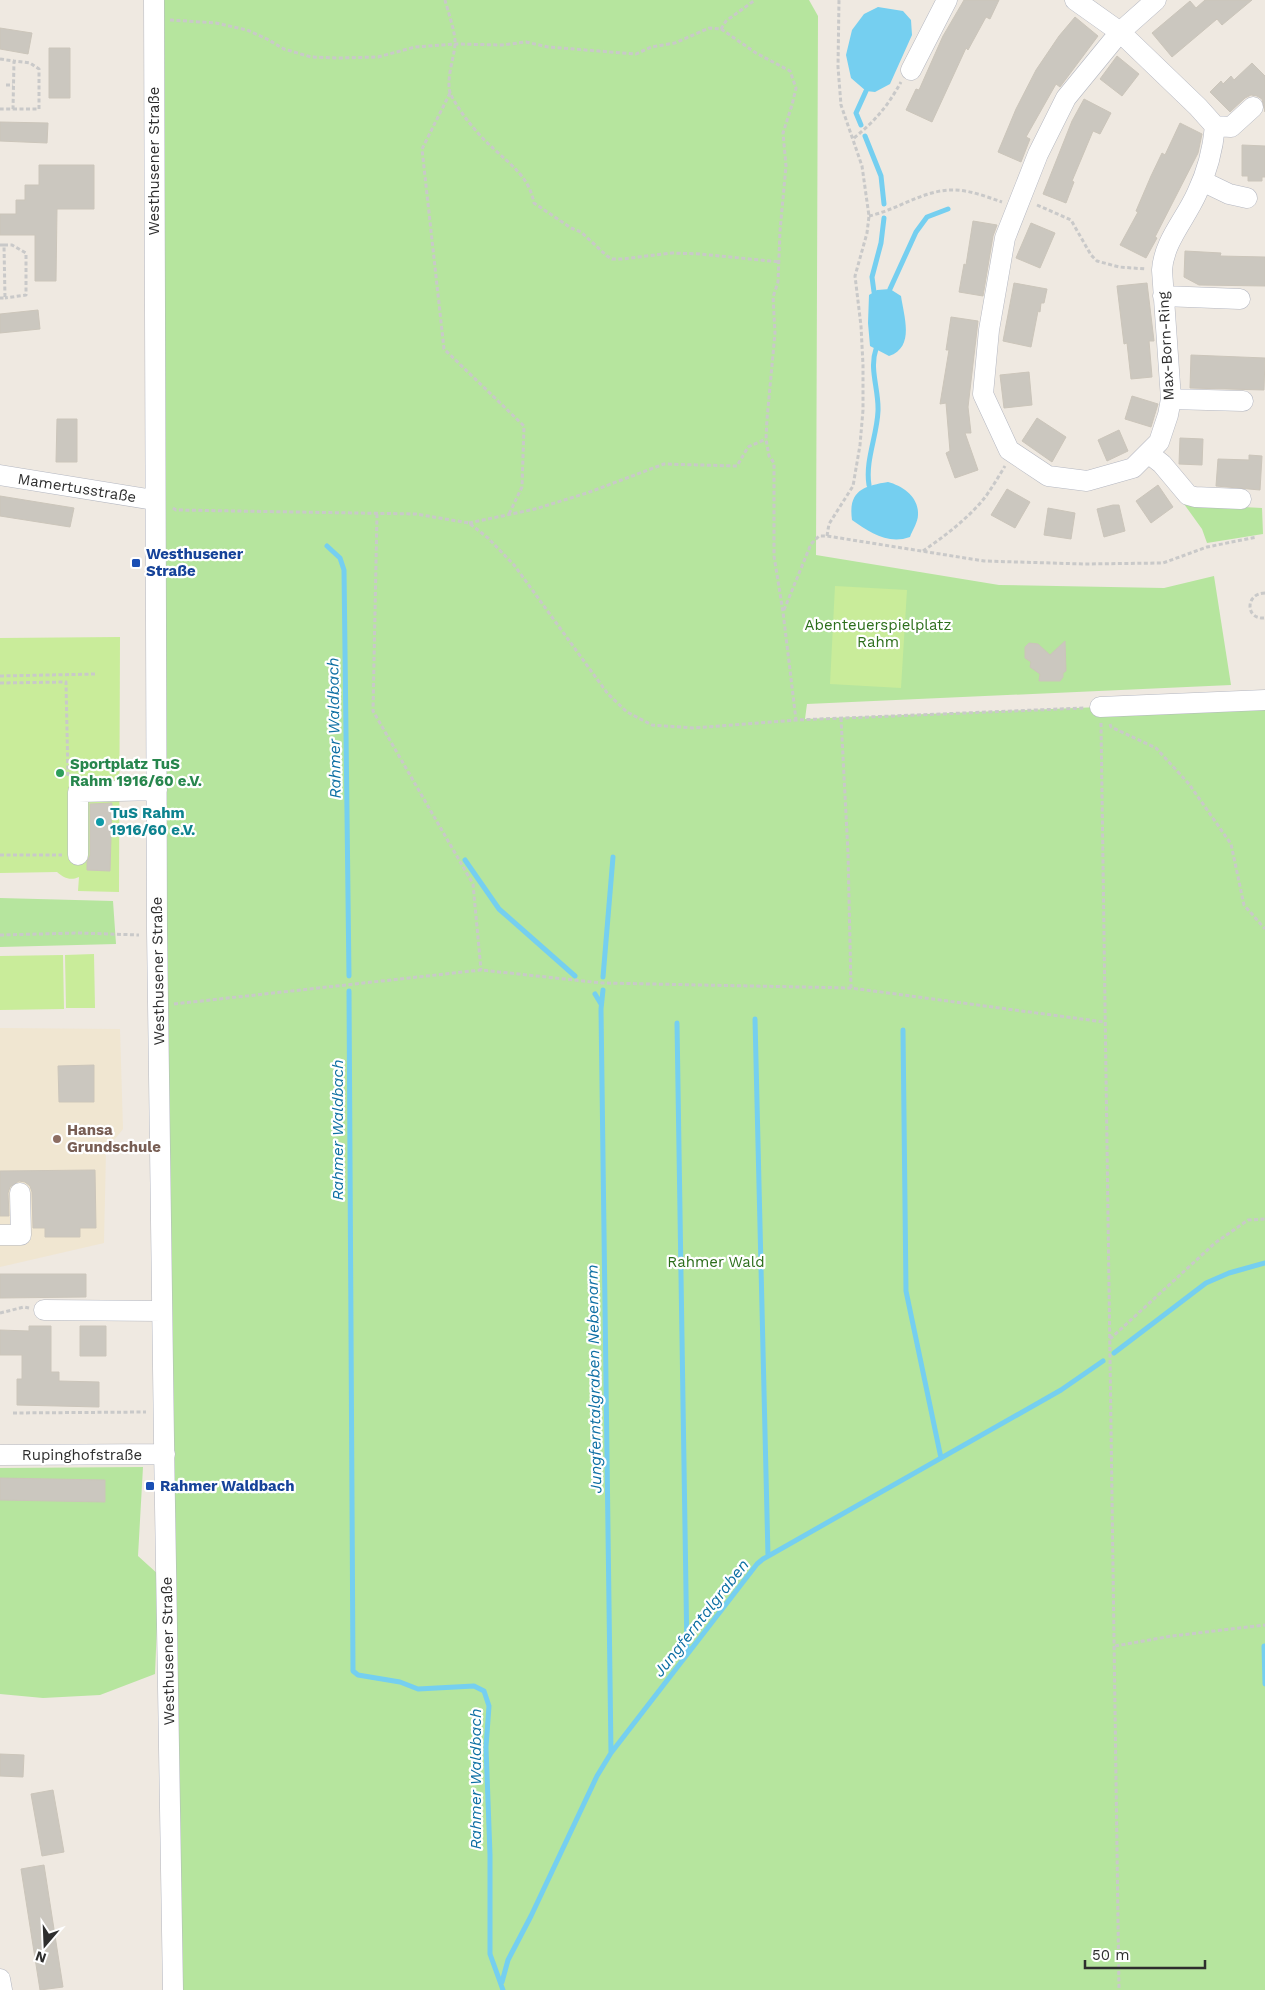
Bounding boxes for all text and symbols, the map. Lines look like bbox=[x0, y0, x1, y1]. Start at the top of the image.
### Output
street label: Westhusener Straße bbox=[145, 87, 163, 235]
street label: Max-Born-Ring bbox=[1154, 291, 1178, 401]
street label: Mamertusstraße bbox=[16, 470, 138, 506]
place label: Westhusener Straße bbox=[146, 545, 244, 580]
marker: Westhusener Straße bbox=[130, 557, 142, 569]
park label: Abenteuerspielplatz Rahm bbox=[805, 616, 951, 651]
water label: Rahmer Waldbach bbox=[323, 657, 345, 799]
place label: Sportplatz TuS Rahm 1916/60 e.V. bbox=[70, 755, 202, 790]
marker: Sportplatz TuS Rahm 1916/60 e.V. bbox=[54, 767, 66, 779]
place label: TuS Rahm 1916/60 e.V. bbox=[110, 804, 195, 839]
marker: TuS Rahm 1916/60 e.V. bbox=[94, 816, 106, 828]
street label: Westhusener Straße bbox=[148, 896, 168, 1046]
water label: Rahmer Waldbach bbox=[328, 1059, 347, 1201]
place label: Hansa Grundschule bbox=[67, 1121, 161, 1156]
marker: Hansa Grundschule bbox=[51, 1133, 63, 1145]
park label: Rahmer Wald bbox=[667, 1253, 765, 1271]
water label: Jungferntalgraben Nebenarm bbox=[582, 1264, 606, 1494]
street label: Rupinghofstraße bbox=[22, 1446, 142, 1464]
place label: Rahmer Waldbach bbox=[160, 1477, 294, 1495]
marker: Rahmer Waldbach bbox=[144, 1480, 156, 1492]
water label: Jungferntalgraben bbox=[649, 1555, 753, 1681]
street label: Westhusener Straße bbox=[158, 1576, 178, 1726]
water label: Rahmer Waldbach bbox=[466, 1708, 485, 1850]
north arrow bbox=[20, 1920, 70, 1970]
scale bar bbox=[1085, 1938, 1205, 1970]
text: 50 m bbox=[1092, 1946, 1129, 1964]
text: N bbox=[33, 1948, 48, 1967]

